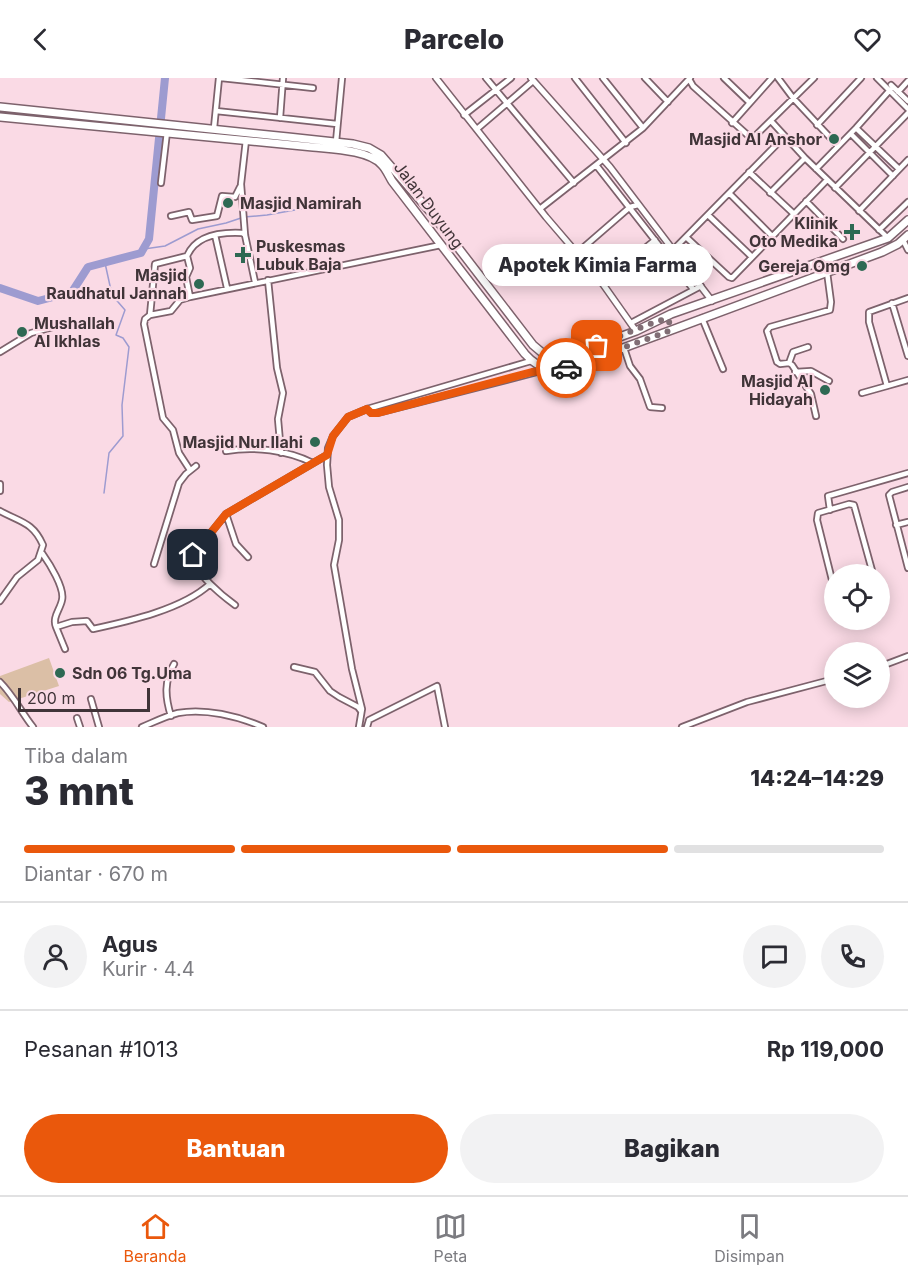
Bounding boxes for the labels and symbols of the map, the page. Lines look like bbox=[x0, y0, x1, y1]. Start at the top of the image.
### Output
place label: Masjid Al Anshor bbox=[689, 129, 822, 149]
marker: Masjid Al Anshor bbox=[827, 132, 841, 146]
street label: Jalan Duyung bbox=[390, 158, 468, 252]
place label: Masjid Namirah bbox=[240, 193, 362, 213]
marker: Masjid Namirah bbox=[221, 196, 235, 210]
place label: Klinik Oto Medika bbox=[749, 213, 839, 251]
marker: Klinik Oto Medika bbox=[843, 223, 861, 241]
place label: Puskesmas Lubuk Baja bbox=[256, 236, 346, 274]
callout: Apotek Kimia Farma bbox=[482, 244, 712, 286]
marker: Puskesmas Lubuk Baja bbox=[234, 246, 252, 264]
place label: Gereja Omg bbox=[758, 256, 850, 276]
marker: Gereja Omg bbox=[855, 259, 869, 273]
place label: Masjid Raudhatul Jannah bbox=[46, 265, 187, 303]
marker: Masjid Raudhatul Jannah bbox=[192, 277, 206, 291]
place label: Mushallah Al Ikhlas bbox=[34, 313, 115, 351]
pin bbox=[571, 320, 622, 371]
marker: Mushallah Al Ikhlas bbox=[15, 325, 29, 339]
courier bbox=[536, 338, 596, 398]
place label: Masjid Al Hidayah bbox=[741, 371, 813, 409]
marker: Masjid Al Hidayah bbox=[818, 383, 832, 397]
place label: Masjid Nur Ilahi bbox=[182, 432, 303, 452]
marker: Masjid Nur Ilahi bbox=[308, 435, 322, 449]
pin bbox=[167, 529, 218, 580]
place label: Sdn 06 Tg.Uma bbox=[72, 663, 192, 683]
marker: Sdn 06 Tg.Uma bbox=[53, 666, 67, 680]
scale bar bbox=[18, 685, 150, 712]

